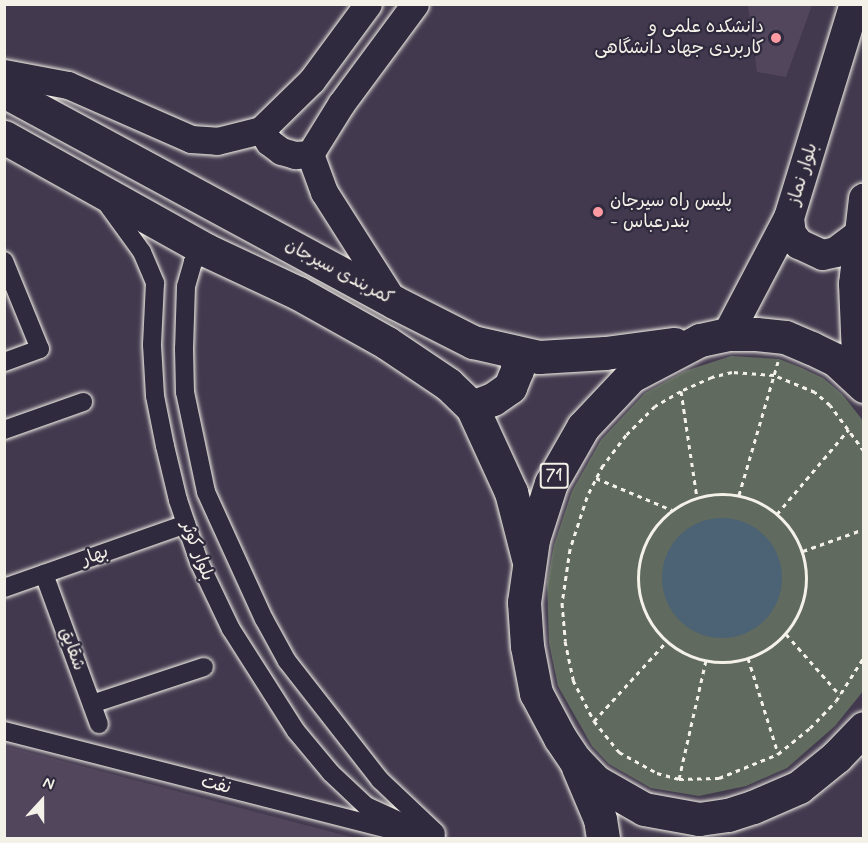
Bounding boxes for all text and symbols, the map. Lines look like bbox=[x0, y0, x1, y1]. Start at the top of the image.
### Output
place label: دانشکده علمی و کاربردی جهاد دانشگاهی bbox=[594, 17, 764, 60]
marker: دانشکده علمی و کاربردی جهاد دانشگاهی bbox=[769, 31, 783, 45]
street label: بلوار نماز bbox=[783, 140, 823, 208]
place label: پلیس راه سیرجان - بندرعباس bbox=[610, 191, 732, 234]
marker: پلیس راه سیرجان - بندرعباس bbox=[591, 205, 605, 219]
street label: کمربندی سیرجان bbox=[281, 234, 397, 310]
road number: 71 bbox=[539, 463, 569, 489]
street label: بلوار کوثر bbox=[176, 518, 218, 584]
street label: بهار bbox=[78, 541, 112, 571]
street label: شقایق bbox=[54, 624, 90, 674]
north arrow bbox=[12, 771, 72, 831]
street label: نفت bbox=[199, 771, 233, 799]
text: N bbox=[40, 772, 57, 795]

